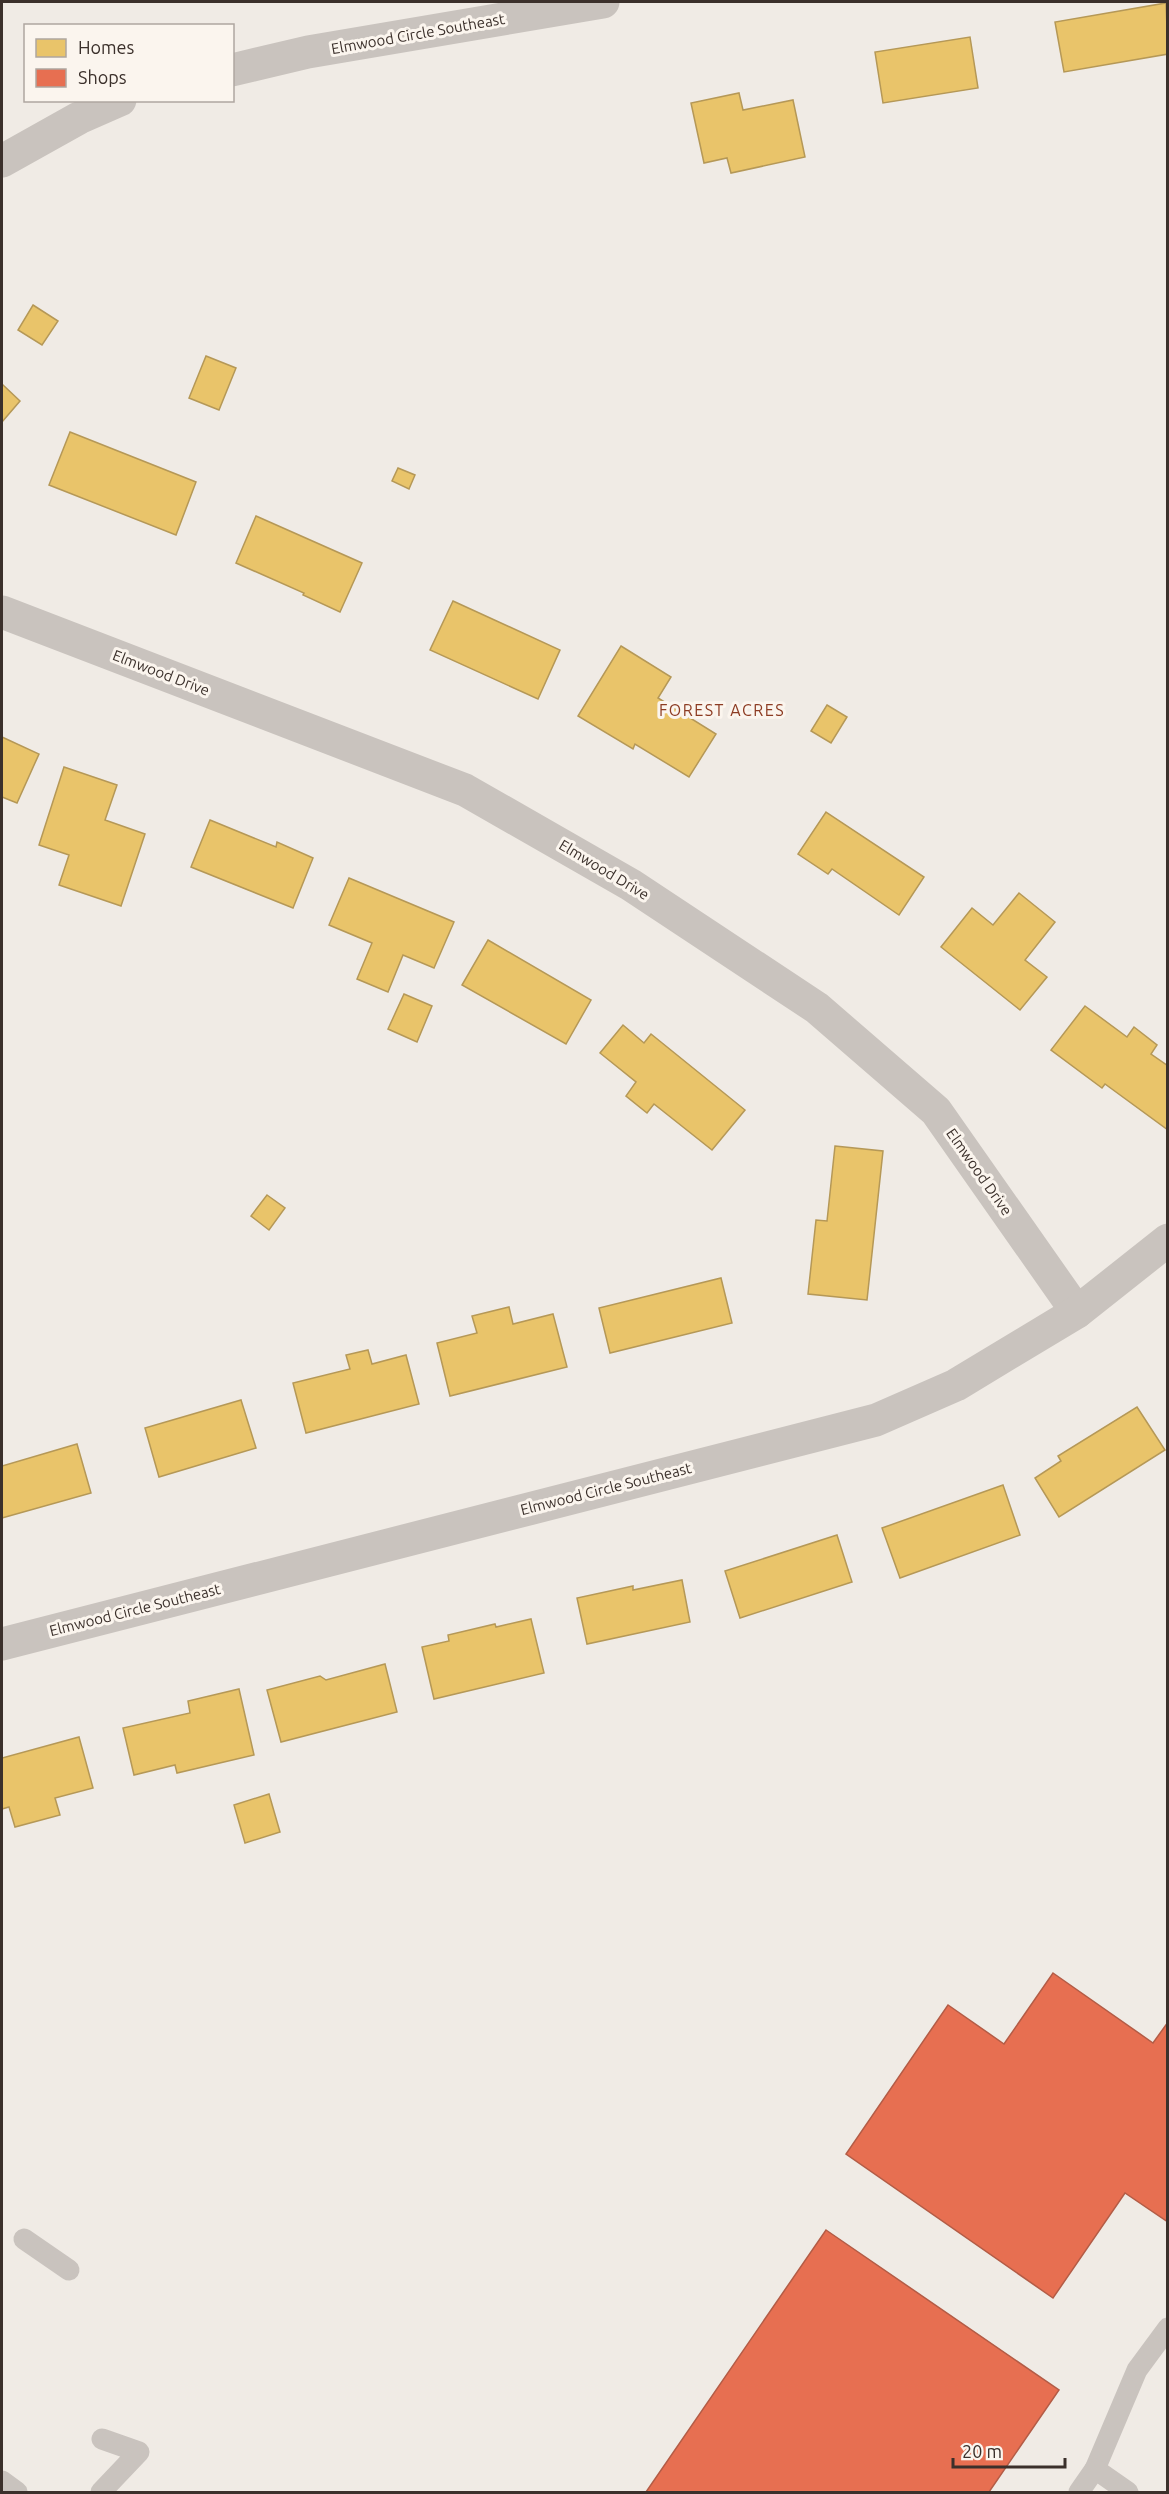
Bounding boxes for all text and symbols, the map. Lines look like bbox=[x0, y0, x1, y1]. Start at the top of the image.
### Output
street label: Elmwood Circle Southeast bbox=[330, 10, 506, 57]
legend bbox=[24, 24, 234, 102]
text: Homes bbox=[78, 37, 135, 57]
text: Shops bbox=[78, 67, 127, 87]
street label: Elmwood Drive bbox=[110, 646, 212, 699]
district label: FOREST ACRES bbox=[659, 701, 785, 719]
street label: Elmwood Drive bbox=[556, 836, 652, 903]
street label: Elmwood Drive bbox=[943, 1125, 1016, 1218]
street label: Elmwood Circle Southeast bbox=[518, 1459, 693, 1518]
street label: Elmwood Circle Southeast bbox=[47, 1580, 222, 1639]
scale bar bbox=[953, 2431, 1066, 2469]
text: 20 m bbox=[962, 2441, 1002, 2461]

